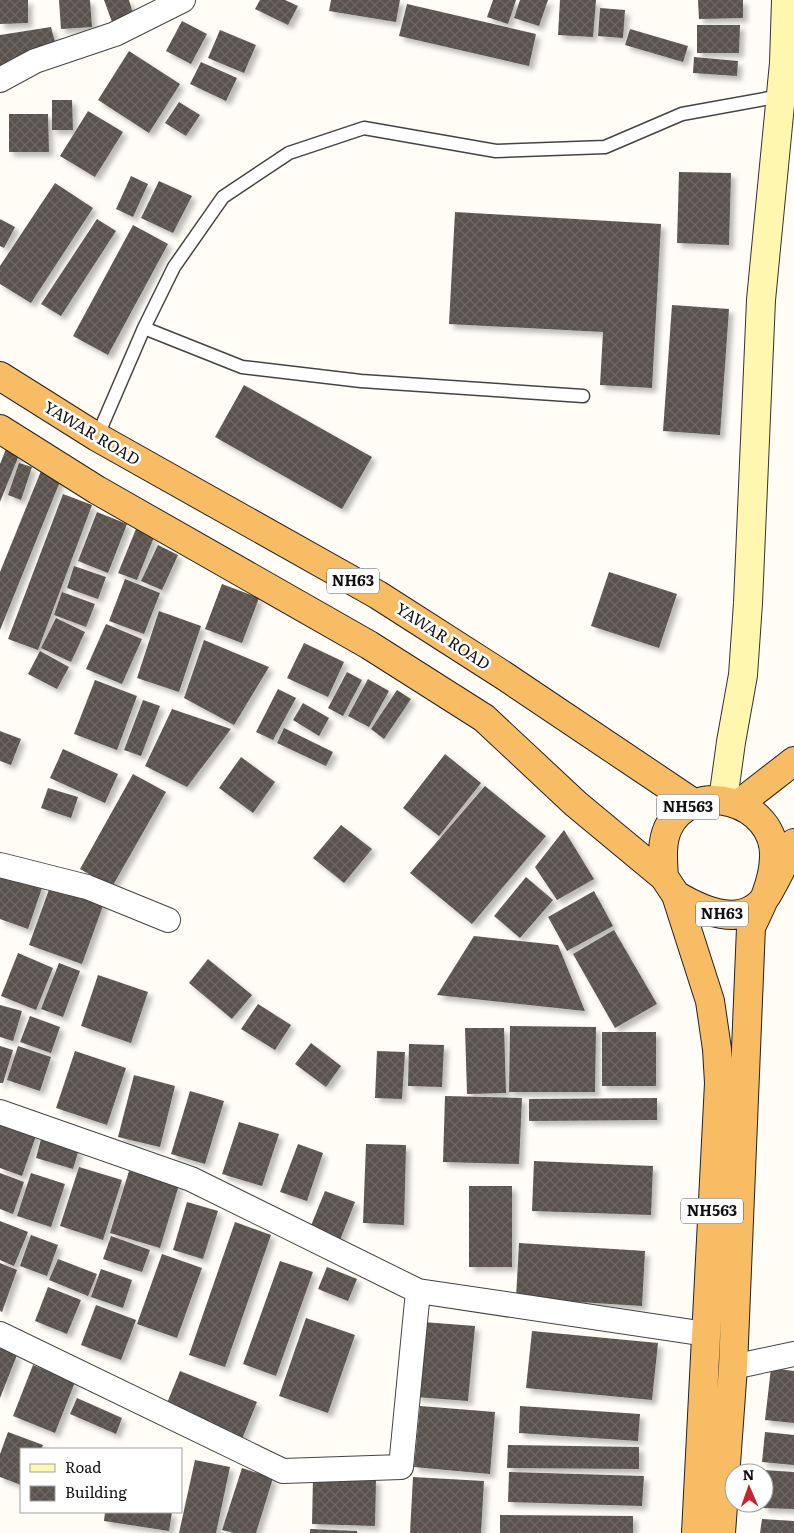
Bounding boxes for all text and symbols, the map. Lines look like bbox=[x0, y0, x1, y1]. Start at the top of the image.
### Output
street label: YAWAR ROAD bbox=[40, 394, 145, 470]
road number: NH63 bbox=[327, 568, 379, 594]
street label: YAWAR ROAD bbox=[391, 595, 496, 675]
road number: NH563 bbox=[657, 794, 719, 820]
road number: NH63 bbox=[696, 902, 748, 926]
road number: NH563 bbox=[681, 1198, 743, 1224]
legend bbox=[20, 1448, 182, 1513]
text: Road bbox=[65, 1455, 101, 1478]
north arrow bbox=[724, 1463, 774, 1513]
text: N bbox=[742, 1464, 755, 1484]
text: Building bbox=[65, 1480, 127, 1503]

